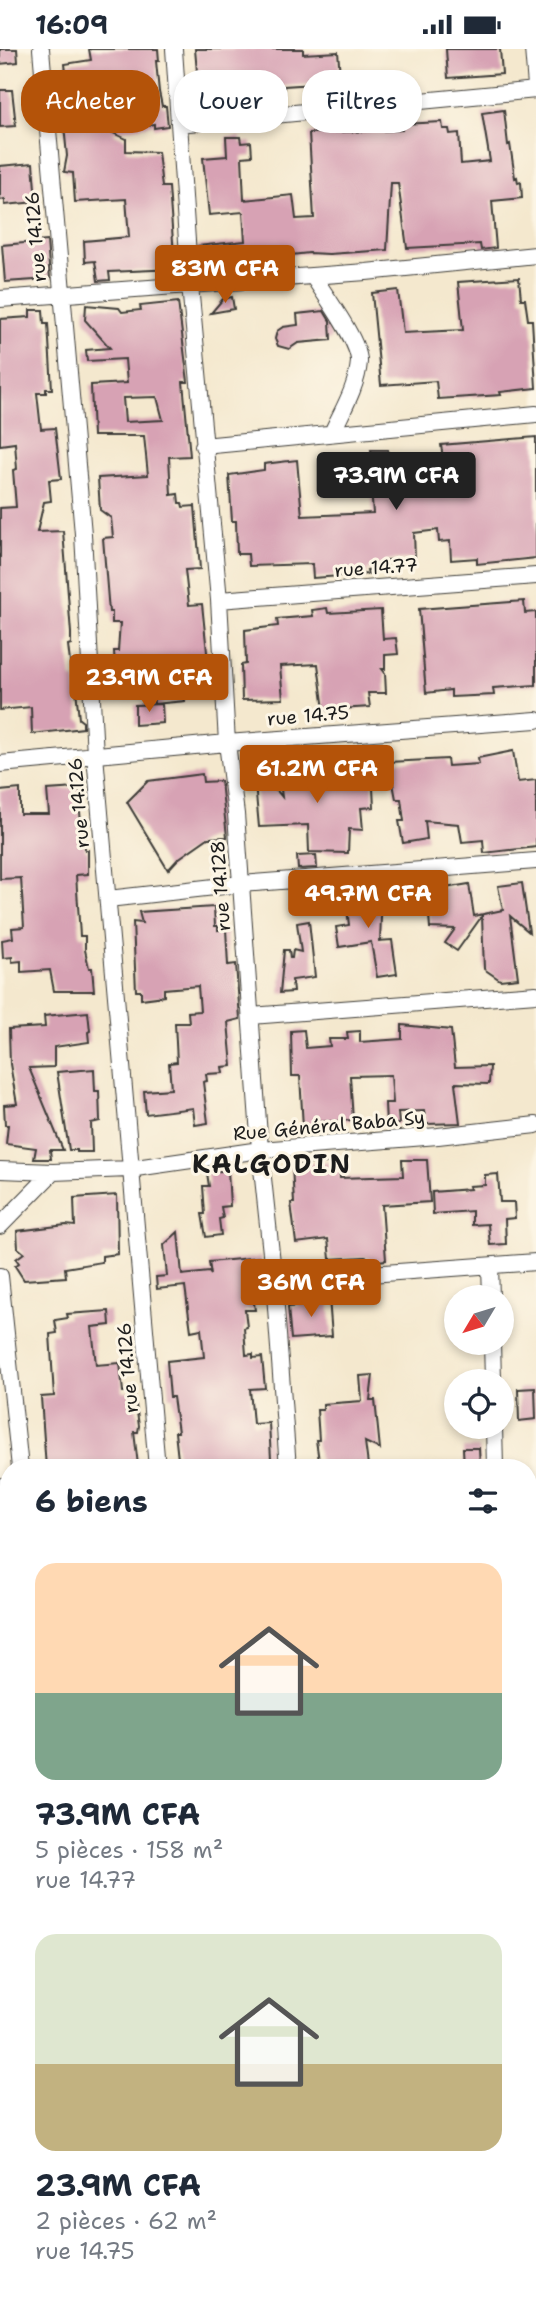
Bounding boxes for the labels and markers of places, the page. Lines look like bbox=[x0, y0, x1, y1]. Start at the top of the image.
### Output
pin: 83M CFA bbox=[160, 245, 290, 305]
pin: 73.9M CFA bbox=[316, 453, 476, 512]
pin: 23.9M CFA bbox=[69, 655, 229, 714]
pin: 61.2M CFA bbox=[237, 745, 397, 805]
pin: 49.7M CFA bbox=[288, 871, 448, 930]
pin: 36M CFA bbox=[246, 1259, 376, 1319]

